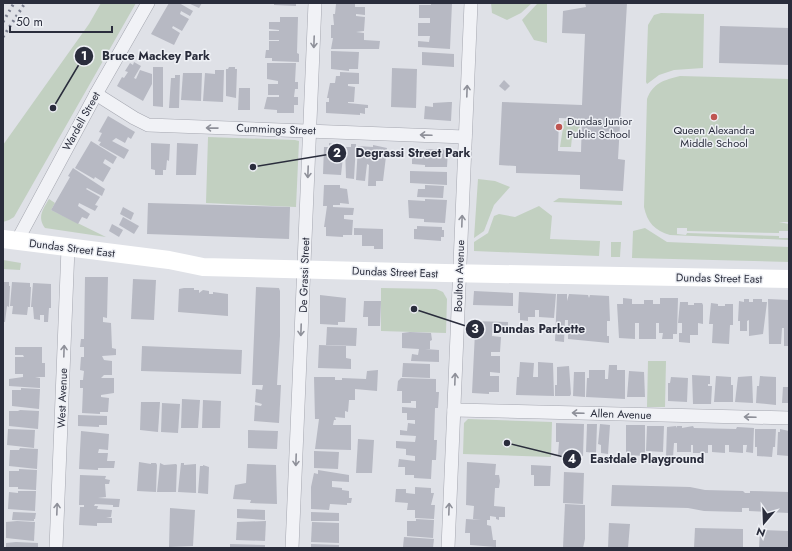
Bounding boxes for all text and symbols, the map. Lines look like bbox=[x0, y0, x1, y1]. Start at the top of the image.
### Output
scale bar bbox=[10, 8, 112, 34]
text: 50 m bbox=[16, 13, 43, 31]
one-way arrow bbox=[310, 35, 317, 48]
callout: Bruce Mackey Park bbox=[74, 44, 218, 68]
text: 1 bbox=[81, 47, 87, 65]
text: Bruce Mackey Park bbox=[102, 47, 210, 65]
one-way arrow bbox=[463, 85, 471, 98]
street label: Wardell Street bbox=[58, 88, 104, 153]
marker: Queen Alexandra Middle School bbox=[709, 112, 719, 122]
place label: Dundas Junior Public School bbox=[567, 113, 632, 142]
street label: Cummings Street bbox=[236, 120, 316, 138]
marker: Dundas Junior Public School bbox=[554, 122, 564, 132]
place label: Queen Alexandra Middle School bbox=[673, 122, 755, 151]
one-way arrow bbox=[206, 124, 219, 132]
one-way arrow bbox=[420, 131, 433, 139]
callout: Degrassi Street Park bbox=[327, 141, 478, 165]
text: 2 bbox=[333, 144, 341, 162]
text: Degrassi Street Park bbox=[356, 144, 471, 162]
one-way arrow bbox=[304, 165, 312, 178]
one-way arrow bbox=[458, 215, 465, 228]
street label: Dundas Street East bbox=[28, 235, 116, 261]
street label: De Grassi Street bbox=[295, 237, 313, 313]
street label: Boulton Avenue bbox=[450, 239, 468, 312]
street label: Dundas Street East bbox=[352, 262, 439, 282]
street label: Dundas Street East bbox=[676, 269, 763, 287]
callout: Dundas Parkette bbox=[465, 317, 593, 341]
text: 3 bbox=[471, 320, 479, 338]
text: Dundas Parkette bbox=[493, 320, 585, 338]
one-way arrow bbox=[298, 323, 305, 336]
one-way arrow bbox=[60, 345, 67, 358]
street label: West Avenue bbox=[53, 367, 71, 428]
one-way arrow bbox=[451, 373, 459, 386]
street label: Allen Avenue bbox=[590, 405, 652, 423]
one-way arrow bbox=[572, 409, 585, 417]
one-way arrow bbox=[744, 414, 757, 421]
callout: Eastdale Playground bbox=[562, 447, 712, 471]
text: 4 bbox=[568, 450, 576, 468]
text: Eastdale Playground bbox=[590, 450, 704, 468]
one-way arrow bbox=[292, 453, 300, 466]
one-way arrow bbox=[54, 503, 61, 516]
one-way arrow bbox=[446, 503, 453, 516]
north arrow bbox=[744, 503, 784, 543]
text: N bbox=[754, 523, 767, 541]

